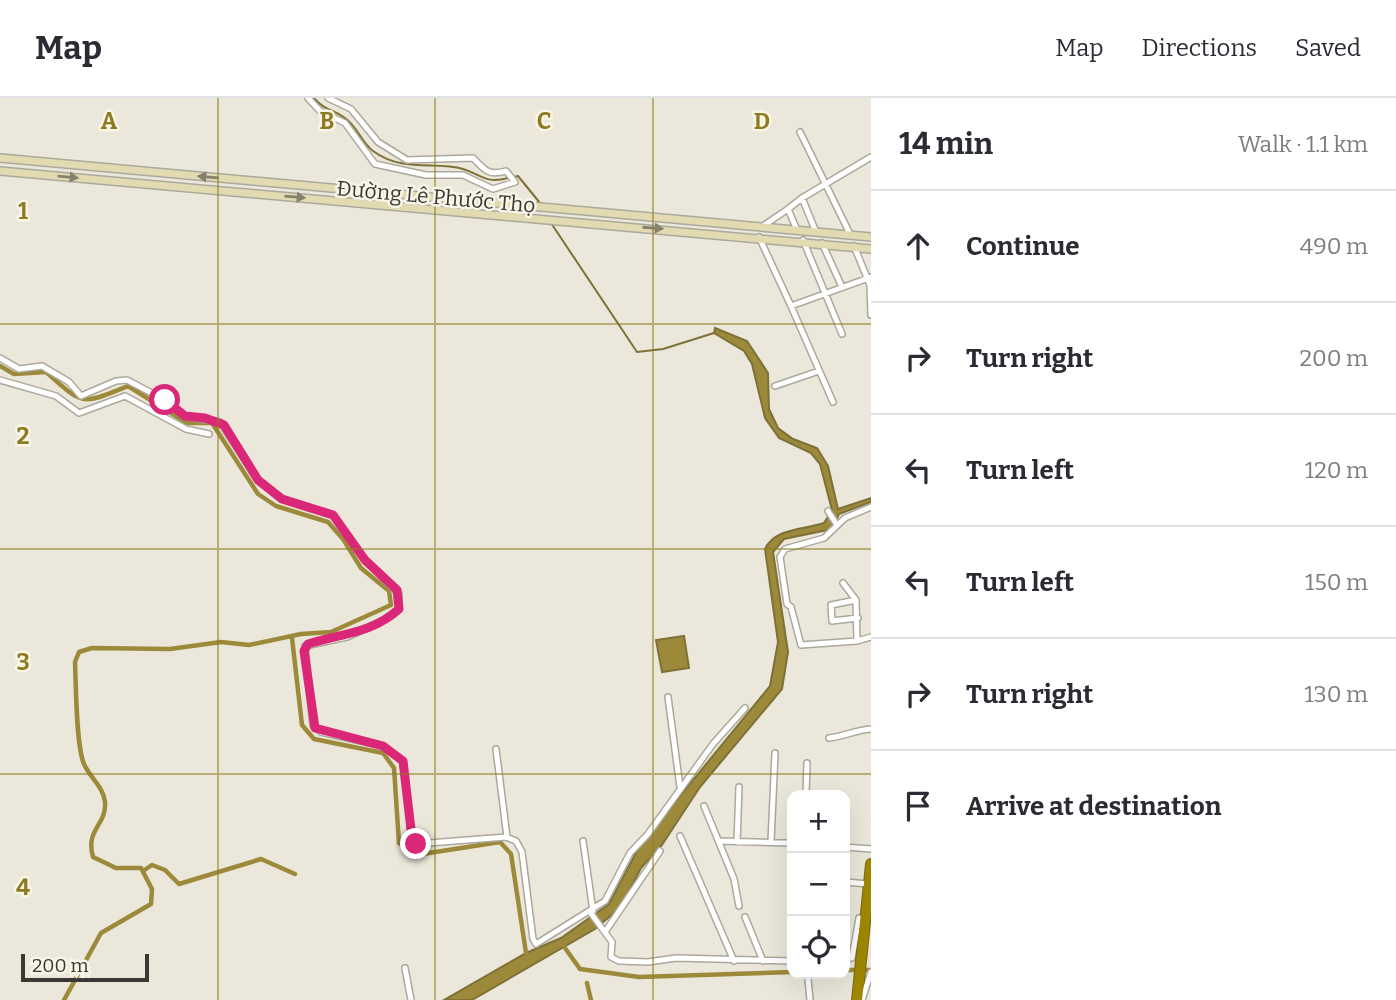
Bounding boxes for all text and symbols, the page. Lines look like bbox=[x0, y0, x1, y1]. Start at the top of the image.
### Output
text: Map bbox=[35, 28, 102, 68]
text: Map bbox=[1055, 34, 1104, 62]
text: Directions bbox=[1142, 34, 1257, 62]
text: Saved bbox=[1295, 34, 1361, 62]
text: A bbox=[101, 107, 118, 135]
text: B bbox=[320, 107, 334, 135]
text: C bbox=[537, 107, 551, 135]
text: D bbox=[754, 107, 770, 135]
text: 14 min bbox=[899, 126, 993, 162]
text: Walk · 1.1 km bbox=[1238, 130, 1368, 158]
one-way arrow bbox=[197, 171, 219, 182]
one-way arrow bbox=[57, 172, 79, 183]
street label: Đường Lê Phước Thọ bbox=[336, 175, 536, 219]
one-way arrow bbox=[284, 192, 306, 203]
text: 1 bbox=[18, 197, 28, 225]
one-way arrow bbox=[642, 223, 664, 234]
icon: ahead bbox=[899, 227, 937, 265]
text: Continue bbox=[966, 231, 1080, 262]
text: 490 m bbox=[1300, 232, 1368, 260]
icon: right bbox=[899, 339, 937, 377]
text: Turn right bbox=[966, 343, 1093, 374]
text: 200 m bbox=[1299, 344, 1368, 372]
route start bbox=[149, 384, 180, 415]
text: 2 bbox=[17, 422, 30, 450]
icon: left bbox=[899, 451, 937, 489]
text: Turn left bbox=[966, 455, 1074, 486]
text: 120 m bbox=[1305, 456, 1368, 484]
icon: left bbox=[899, 563, 937, 601]
text: Turn left bbox=[966, 567, 1074, 598]
text: 150 m bbox=[1305, 568, 1368, 596]
text: 3 bbox=[16, 648, 30, 676]
icon: right bbox=[899, 675, 937, 713]
text: Turn right bbox=[966, 679, 1093, 710]
text: 130 m bbox=[1304, 680, 1368, 708]
icon: arrive bbox=[899, 787, 937, 825]
map controls bbox=[787, 790, 850, 979]
button: + bbox=[787, 790, 850, 853]
text: Arrive at destination bbox=[966, 791, 1221, 822]
route end bbox=[400, 828, 431, 859]
button: − bbox=[787, 853, 850, 916]
text: 4 bbox=[16, 873, 30, 901]
button: locate bbox=[787, 916, 850, 979]
scale bar bbox=[21, 951, 149, 983]
text: 200 m bbox=[32, 954, 89, 977]

